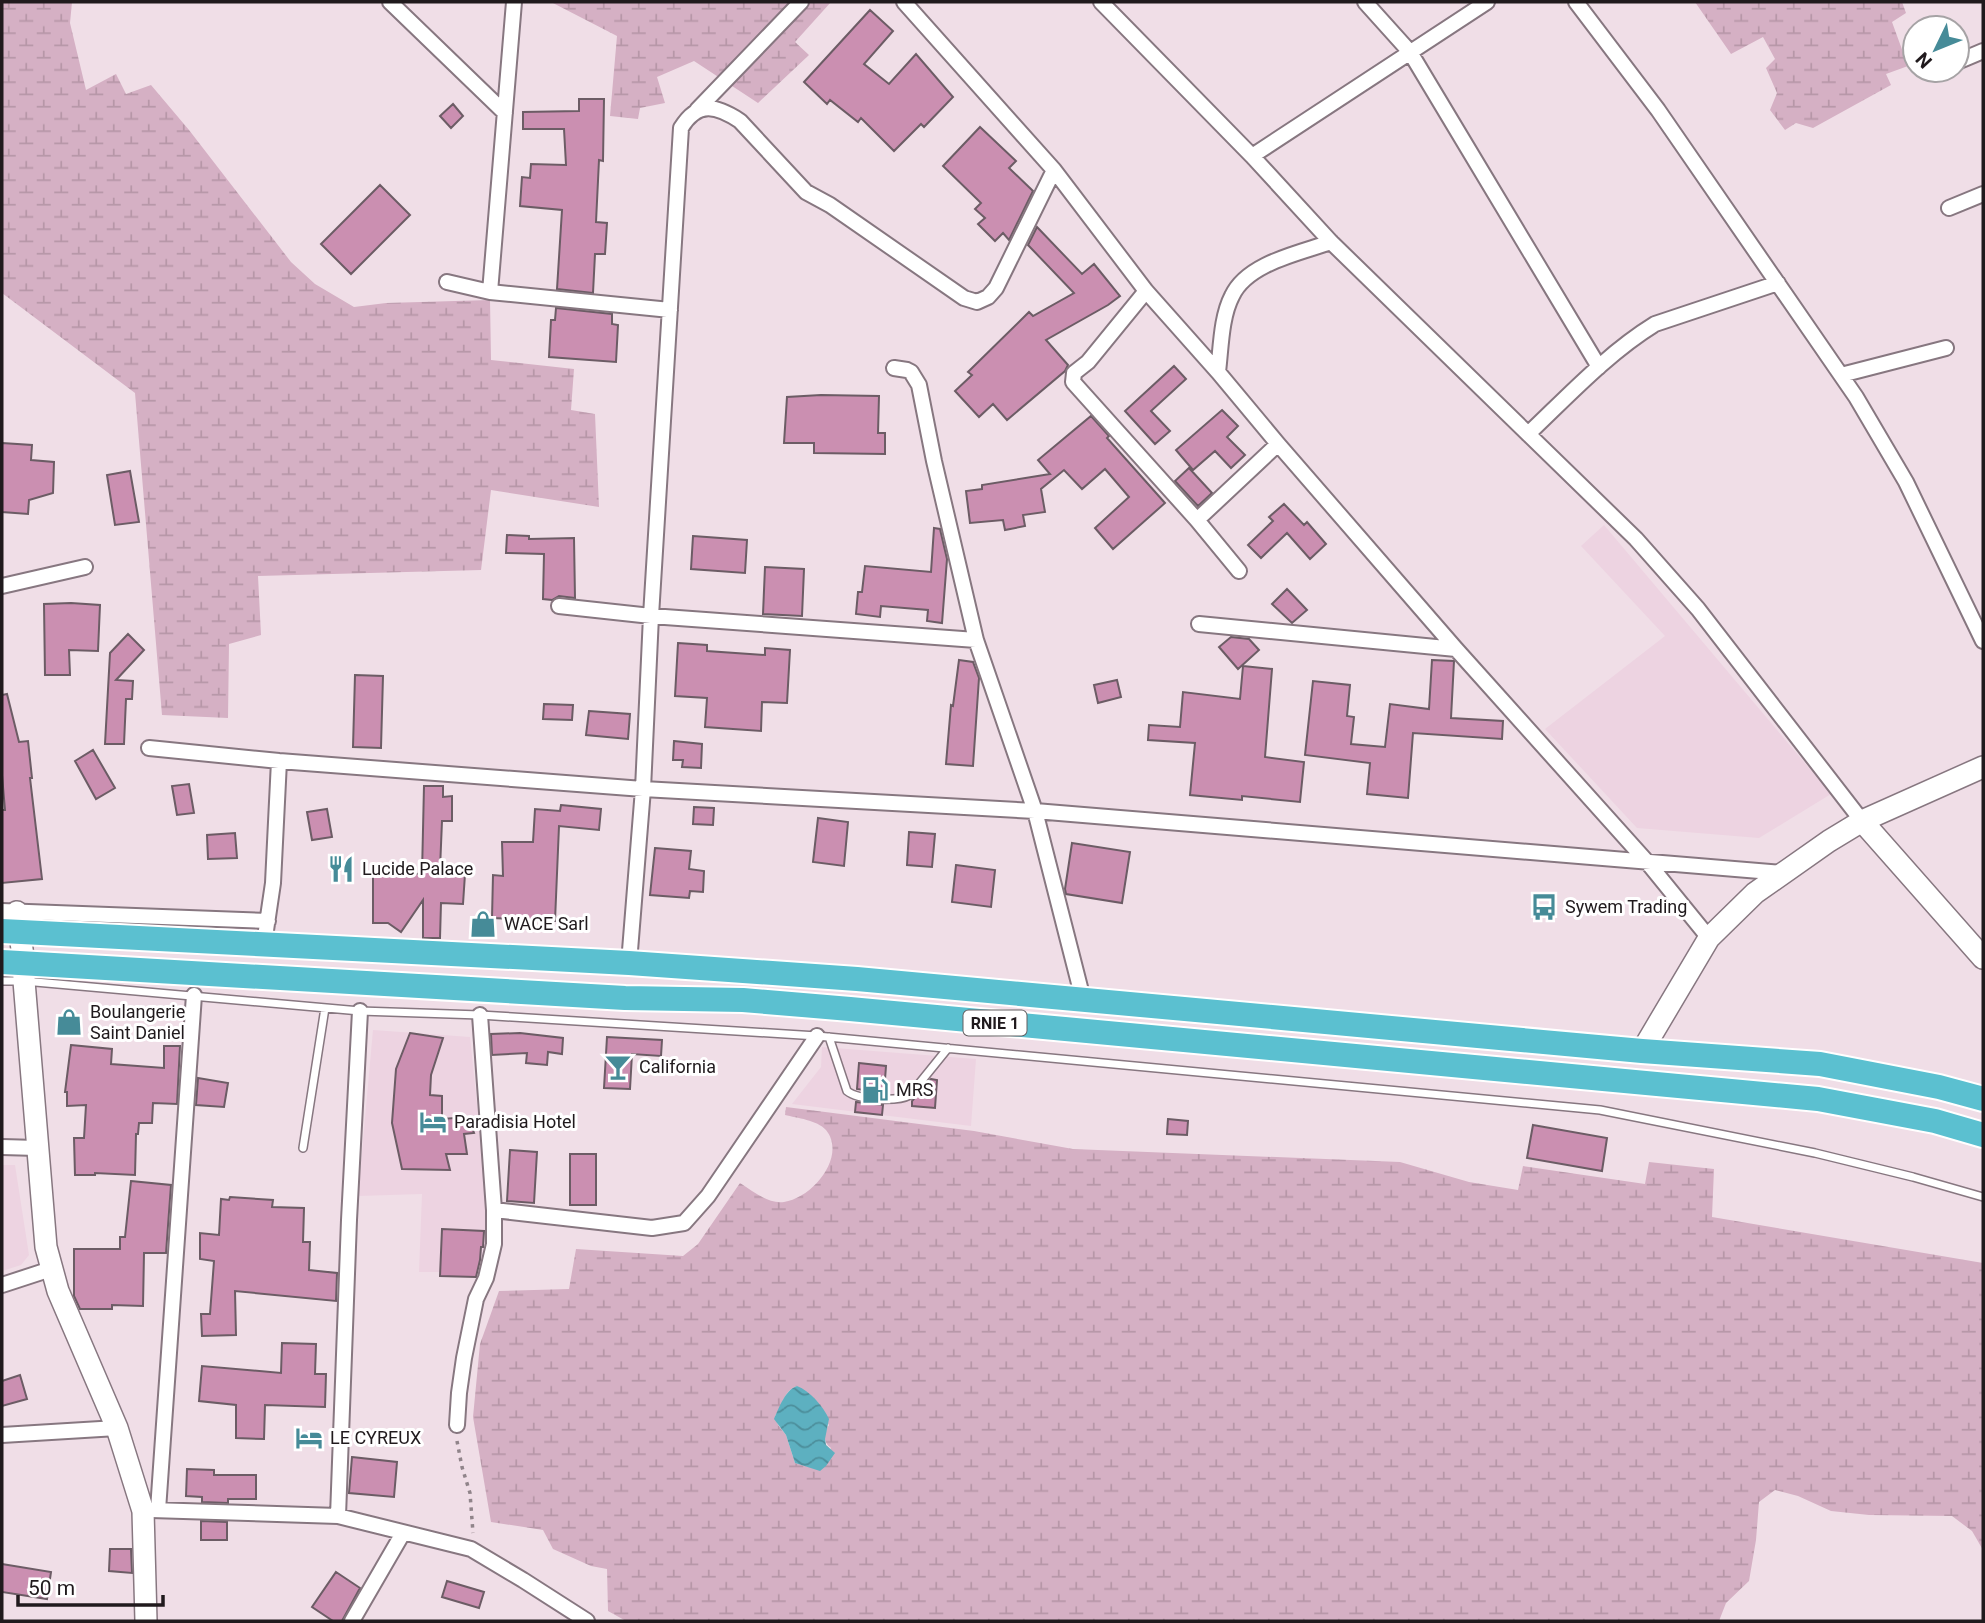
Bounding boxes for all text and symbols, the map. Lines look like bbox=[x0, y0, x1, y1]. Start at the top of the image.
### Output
north arrow bbox=[1901, 14, 1971, 84]
text: N bbox=[1911, 48, 1937, 73]
restaurant icon: Lucide Palace bbox=[326, 854, 356, 884]
place label: Lucide Palace bbox=[362, 858, 473, 879]
bus stop icon: Sywem Trading bbox=[1529, 892, 1559, 922]
place label: Sywem Trading bbox=[1565, 896, 1687, 917]
shop icon: WACE Sarl bbox=[468, 909, 498, 939]
place label: WACE Sarl bbox=[504, 913, 589, 934]
place label: Boulangerie Saint Daniel bbox=[90, 1001, 185, 1043]
shop icon: Boulangerie Saint Daniel bbox=[54, 1007, 84, 1037]
road number: RNIE 1 bbox=[964, 1010, 1026, 1036]
bar icon: California bbox=[603, 1052, 633, 1082]
place label: California bbox=[639, 1056, 716, 1077]
fuel station icon: MRS bbox=[860, 1075, 890, 1105]
place label: MRS bbox=[896, 1079, 934, 1100]
hotel icon: Paradisia Hotel bbox=[418, 1107, 448, 1137]
place label: Paradisia Hotel bbox=[454, 1111, 576, 1132]
hotel icon: LE CYREUX bbox=[294, 1423, 324, 1453]
place label: LE CYREUX bbox=[330, 1427, 421, 1448]
scale bar bbox=[18, 1564, 163, 1608]
text: 50 m bbox=[28, 1576, 75, 1600]

